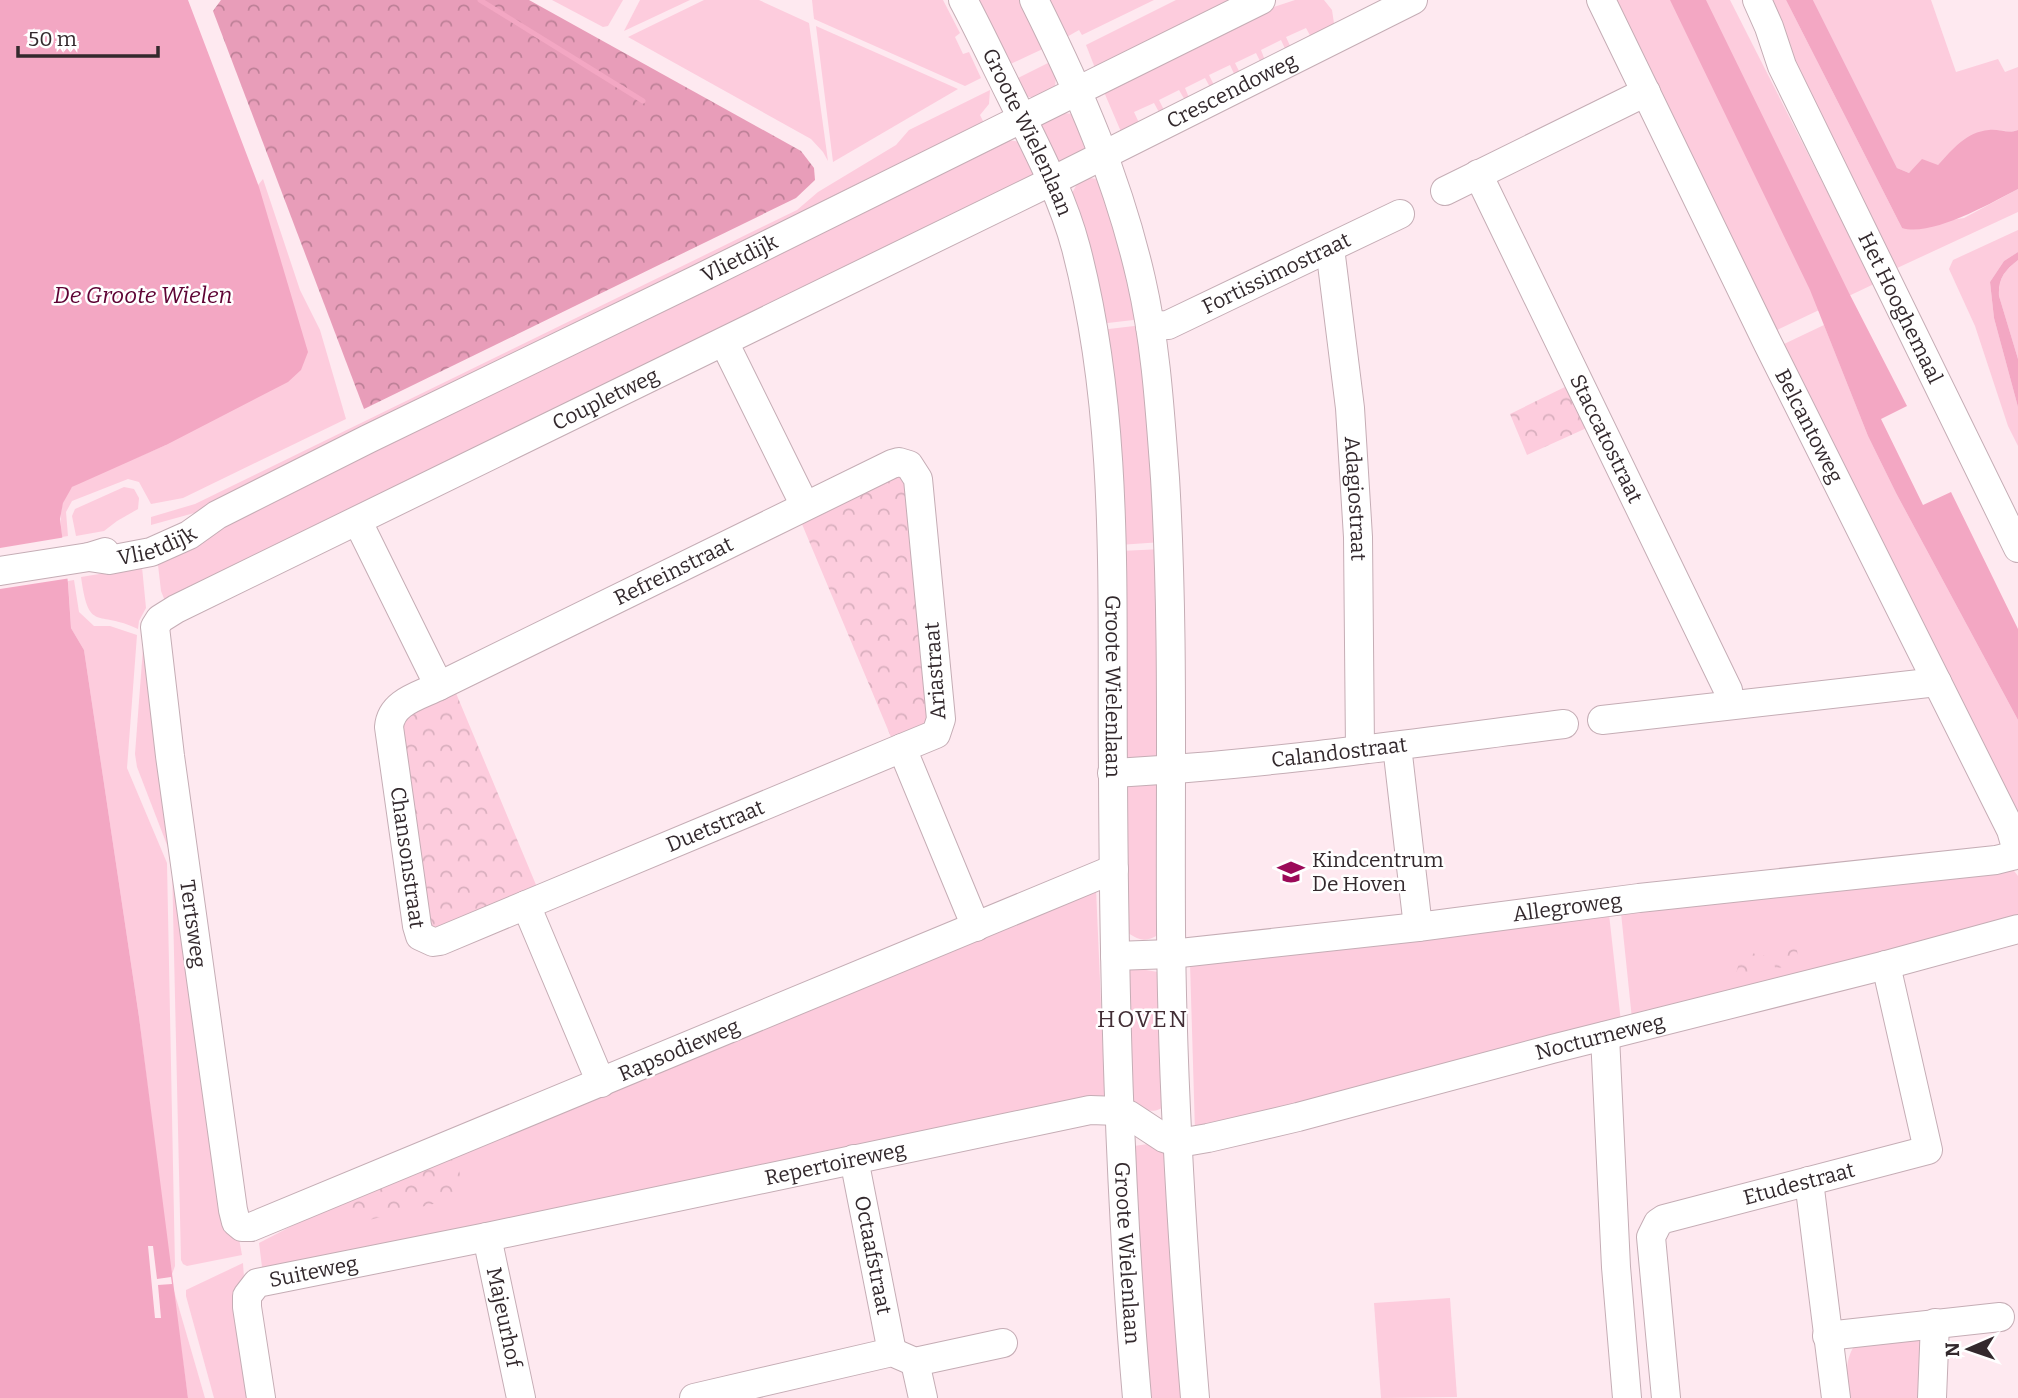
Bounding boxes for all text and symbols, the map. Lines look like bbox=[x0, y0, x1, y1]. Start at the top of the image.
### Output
scale bar bbox=[18, 14, 158, 58]
text: 50 m bbox=[28, 26, 77, 52]
street label: Groote Wielenlaan bbox=[976, 44, 1078, 220]
street label: Crescendoweg bbox=[1162, 47, 1301, 134]
street label: Fortissimostraat bbox=[1198, 226, 1355, 320]
street label: Het Hooghemaal bbox=[1852, 228, 1948, 388]
street label: Vlietdijk bbox=[697, 229, 782, 288]
water label: De Groote Wielen bbox=[54, 281, 232, 309]
street label: Coupletweg bbox=[548, 362, 663, 436]
street label: Belcantoweg bbox=[1769, 365, 1849, 488]
street label: Staccatostraat bbox=[1564, 370, 1649, 508]
street label: Adagiostraat bbox=[1339, 435, 1371, 561]
street label: Vlietdijk bbox=[115, 521, 202, 571]
street label: Refreinstraat bbox=[610, 531, 737, 611]
street label: Groote Wielenlaan bbox=[1099, 595, 1126, 778]
street label: Ariastraat bbox=[919, 621, 951, 721]
street label: Calandostraat bbox=[1270, 731, 1409, 773]
street label: Chansonstraat bbox=[385, 785, 430, 931]
street label: Duetstraat bbox=[662, 794, 768, 858]
place label: Kindcentrum De Hoven bbox=[1312, 847, 1444, 897]
school or university icon: Kindcentrum De Hoven bbox=[1276, 857, 1306, 887]
street label: Tertsweg bbox=[174, 878, 212, 970]
street label: Allegroweg bbox=[1511, 887, 1624, 927]
district label: HOVEN bbox=[1097, 1005, 1189, 1033]
street label: Nocturneweg bbox=[1532, 1008, 1668, 1066]
street label: Rapsodieweg bbox=[615, 1013, 744, 1087]
street label: Repertoireweg bbox=[762, 1136, 908, 1191]
street label: Etudestraat bbox=[1740, 1157, 1858, 1211]
street label: Groote Wielenlaan bbox=[1109, 1161, 1146, 1345]
street label: Octaafstraat bbox=[849, 1193, 897, 1317]
street label: Suiteweg bbox=[267, 1250, 360, 1293]
street label: Majeurhof bbox=[481, 1265, 527, 1371]
north arrow bbox=[1934, 1314, 2004, 1384]
text: N bbox=[1941, 1342, 1964, 1357]

